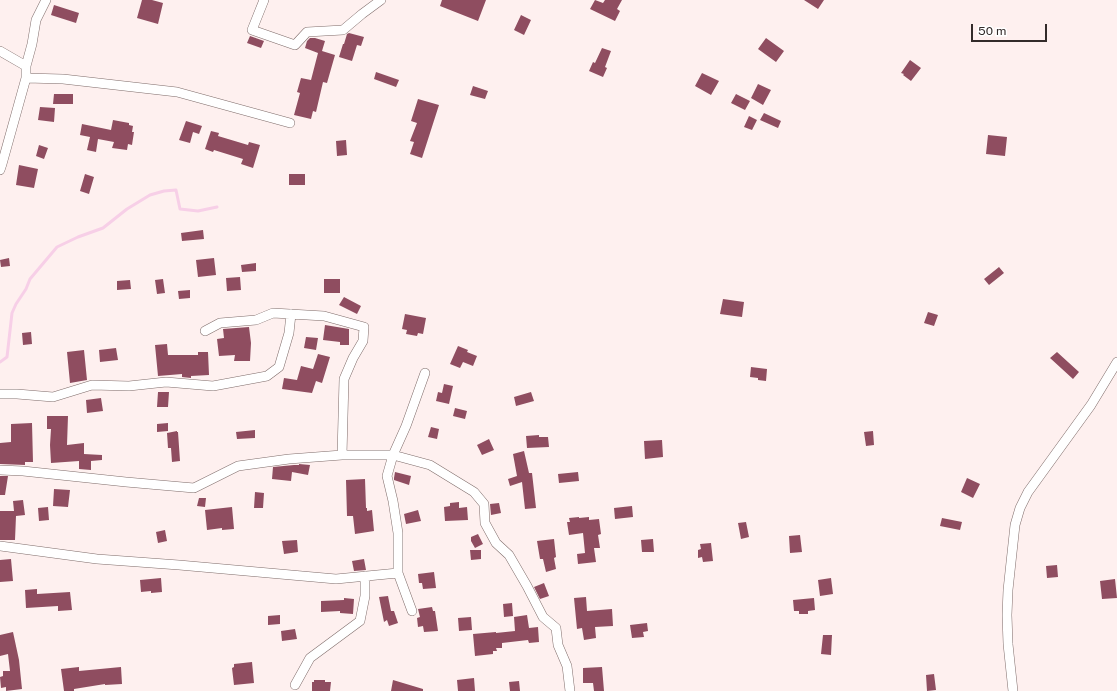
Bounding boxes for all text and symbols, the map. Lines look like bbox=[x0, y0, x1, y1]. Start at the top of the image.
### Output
scale bar bbox=[973, 16, 1049, 42]
text: 50 m bbox=[978, 24, 1006, 38]

